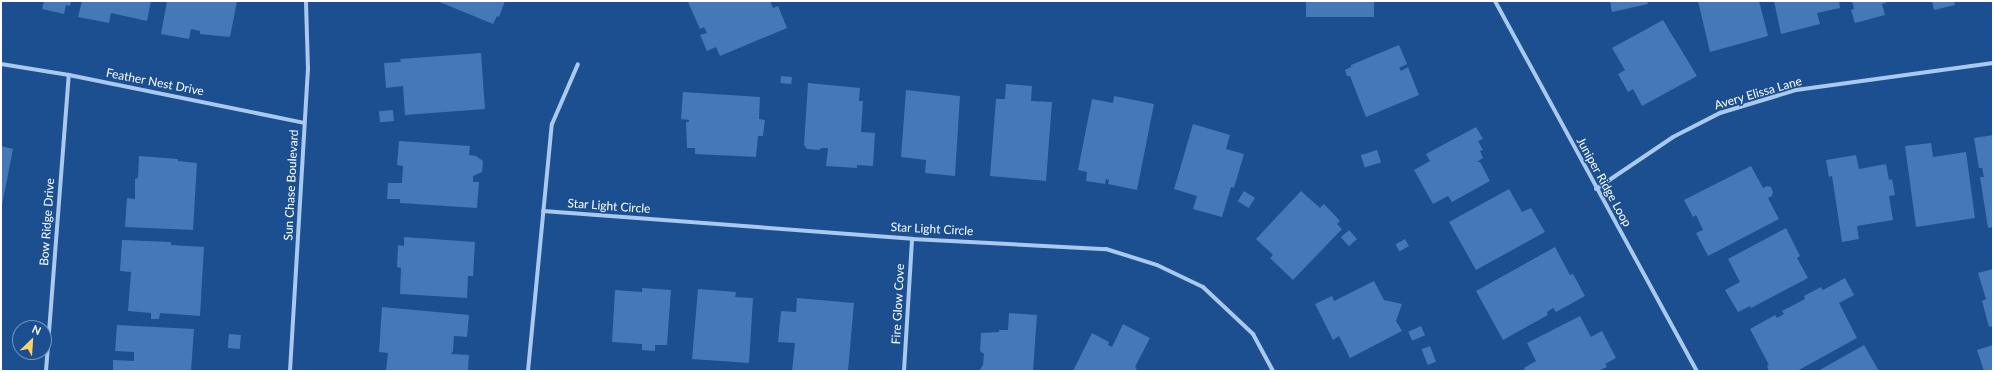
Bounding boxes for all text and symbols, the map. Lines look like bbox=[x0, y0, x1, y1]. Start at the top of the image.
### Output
street label: Feather Nest Drive bbox=[105, 65, 205, 99]
street label: Avery Elissa Lane bbox=[1712, 74, 1804, 112]
street label: Sun Chase Boulevard bbox=[281, 129, 301, 241]
street label: Juniper Ridge Loop bbox=[1573, 135, 1635, 229]
street label: Bow Ridge Drive bbox=[37, 178, 57, 266]
street label: Star Light Circle bbox=[567, 196, 651, 216]
street label: Star Light Circle bbox=[890, 220, 974, 238]
street label: Fire Glow Cove bbox=[889, 263, 907, 345]
north arrow bbox=[12, 320, 52, 360]
text: N bbox=[30, 322, 43, 337]

